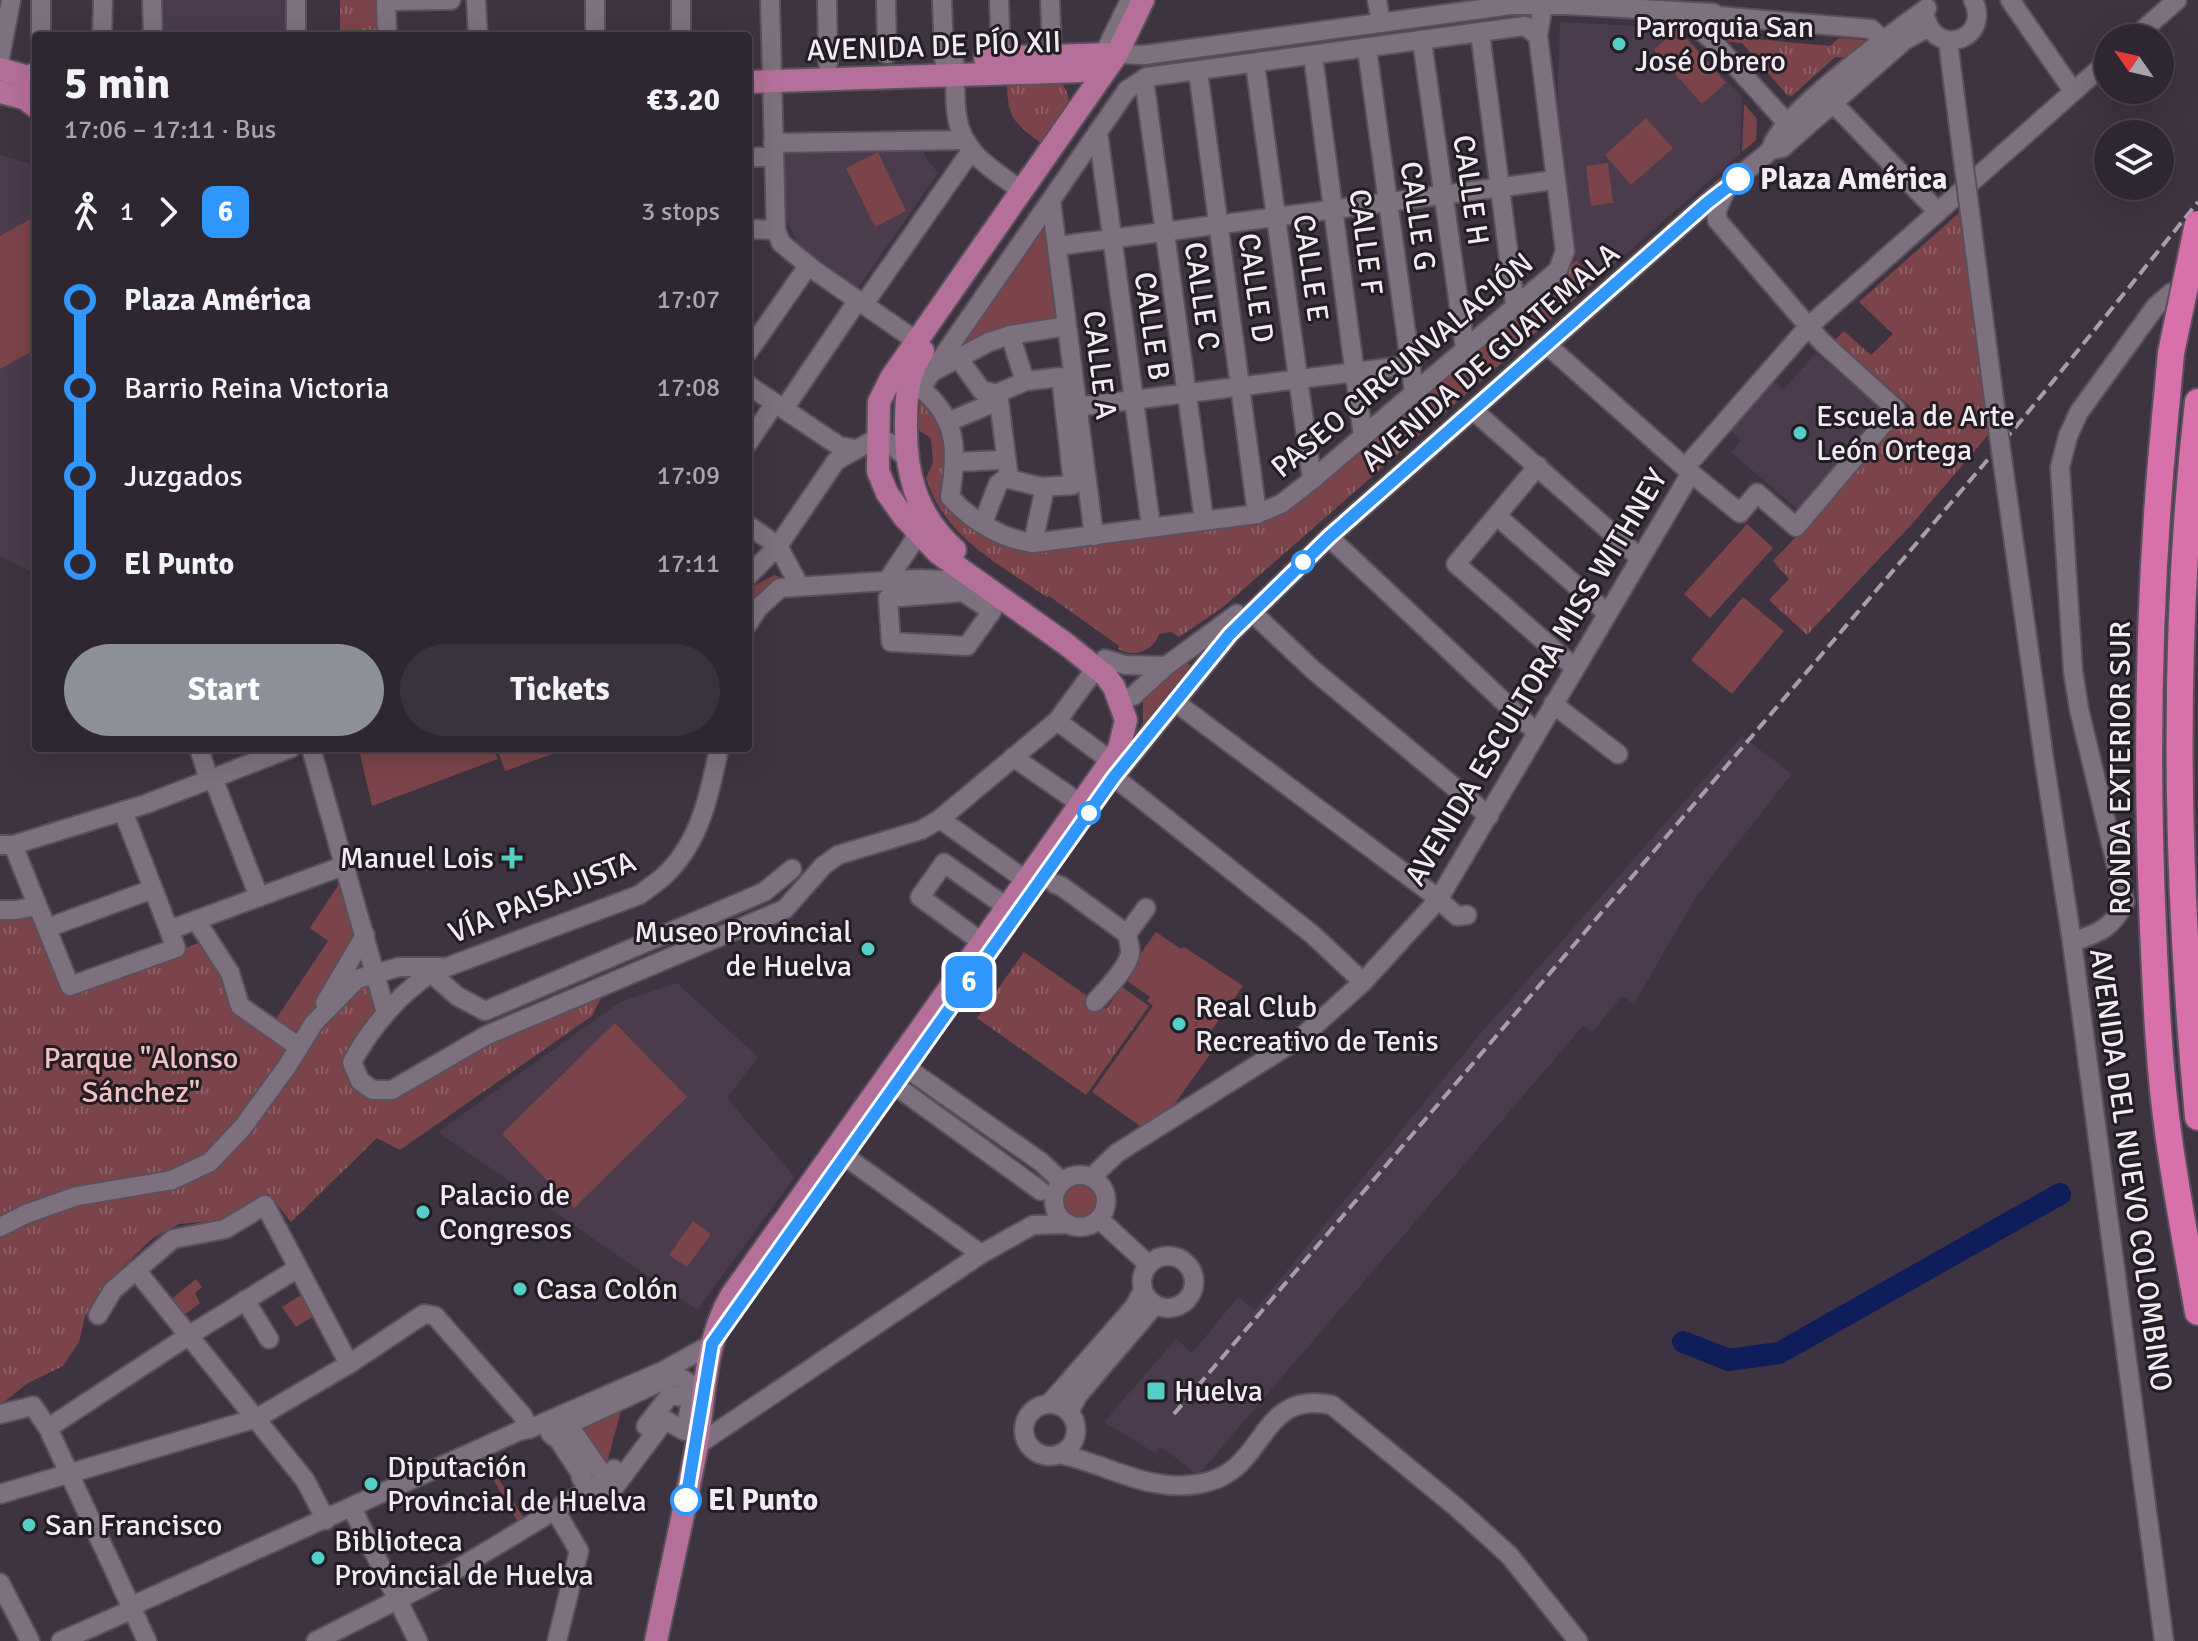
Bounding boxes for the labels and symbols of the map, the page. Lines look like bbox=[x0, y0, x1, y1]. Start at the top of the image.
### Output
place label: Parroquia San José Obrero bbox=[1635, 9, 1814, 80]
street label: AVENIDA DE PÍO XII bbox=[806, 24, 1062, 69]
north arrow bbox=[2094, 24, 2174, 104]
marker: Parroquia San José Obrero bbox=[1610, 35, 1628, 53]
street label: CALLE H bbox=[1444, 133, 1497, 248]
street label: CALLE G bbox=[1392, 159, 1443, 273]
place label: Plaza América bbox=[1760, 161, 1947, 198]
marker: Plaza América bbox=[1723, 164, 1753, 194]
street label: CALLE F bbox=[1341, 187, 1390, 297]
street label: CALLE E bbox=[1285, 212, 1336, 324]
street label: CALLE D bbox=[1230, 231, 1281, 345]
street label: AVENIDA DE GUATEMALA bbox=[1353, 235, 1627, 480]
street label: CALLE C bbox=[1176, 240, 1227, 353]
street label: PASEO CIRCUNVALACIÓN bbox=[1264, 245, 1541, 486]
street label: CALLE B bbox=[1126, 270, 1177, 383]
street label: CALLE A bbox=[1074, 309, 1125, 421]
place label: Escuela de Arte León Ortega bbox=[1816, 398, 2015, 469]
marker: Escuela de Arte León Ortega bbox=[1791, 424, 1809, 442]
street label: AVENIDA ESCULTORA MISS WITHNEY bbox=[1397, 462, 1676, 892]
unlabelled marker bbox=[1292, 551, 1314, 573]
street label: RONDA EXTERIOR SUR bbox=[2102, 621, 2139, 915]
unlabelled marker bbox=[1078, 802, 1100, 824]
place label: Manuel Lois bbox=[340, 840, 494, 877]
street label: VÍA PAISAJISTA bbox=[443, 843, 641, 952]
marker: Manuel Lois bbox=[501, 847, 523, 869]
place label: Museo Provincial de Huelva bbox=[634, 914, 852, 985]
marker: Museo Provincial de Huelva bbox=[859, 940, 877, 958]
street label: AVENIDA DEL NUEVO COLOMBINO bbox=[2081, 946, 2180, 1394]
line badge: 6 bbox=[943, 956, 995, 1008]
place label: Real Club Recreativo de Tenis bbox=[1195, 989, 1439, 1060]
marker: Real Club Recreativo de Tenis bbox=[1170, 1015, 1188, 1033]
park label: Parque "Alonso Sánchez" bbox=[44, 1040, 238, 1111]
place label: Palacio de Congresos bbox=[439, 1177, 572, 1248]
marker: Palacio de Congresos bbox=[414, 1203, 432, 1221]
place label: Casa Colón bbox=[536, 1271, 678, 1308]
marker: Casa Colón bbox=[511, 1280, 529, 1298]
place label: Huelva bbox=[1174, 1373, 1263, 1410]
marker: Huelva bbox=[1145, 1380, 1167, 1402]
place label: Diputación Provincial de Huelva bbox=[387, 1449, 647, 1520]
marker: Diputación Provincial de Huelva bbox=[362, 1475, 380, 1493]
place label: El Punto bbox=[708, 1482, 818, 1519]
marker: El Punto bbox=[671, 1485, 701, 1515]
place label: San Francisco bbox=[45, 1507, 222, 1544]
marker: San Francisco bbox=[20, 1516, 38, 1534]
place label: Biblioteca Provincial de Huelva bbox=[334, 1523, 594, 1594]
marker: Biblioteca Provincial de Huelva bbox=[309, 1549, 327, 1567]

